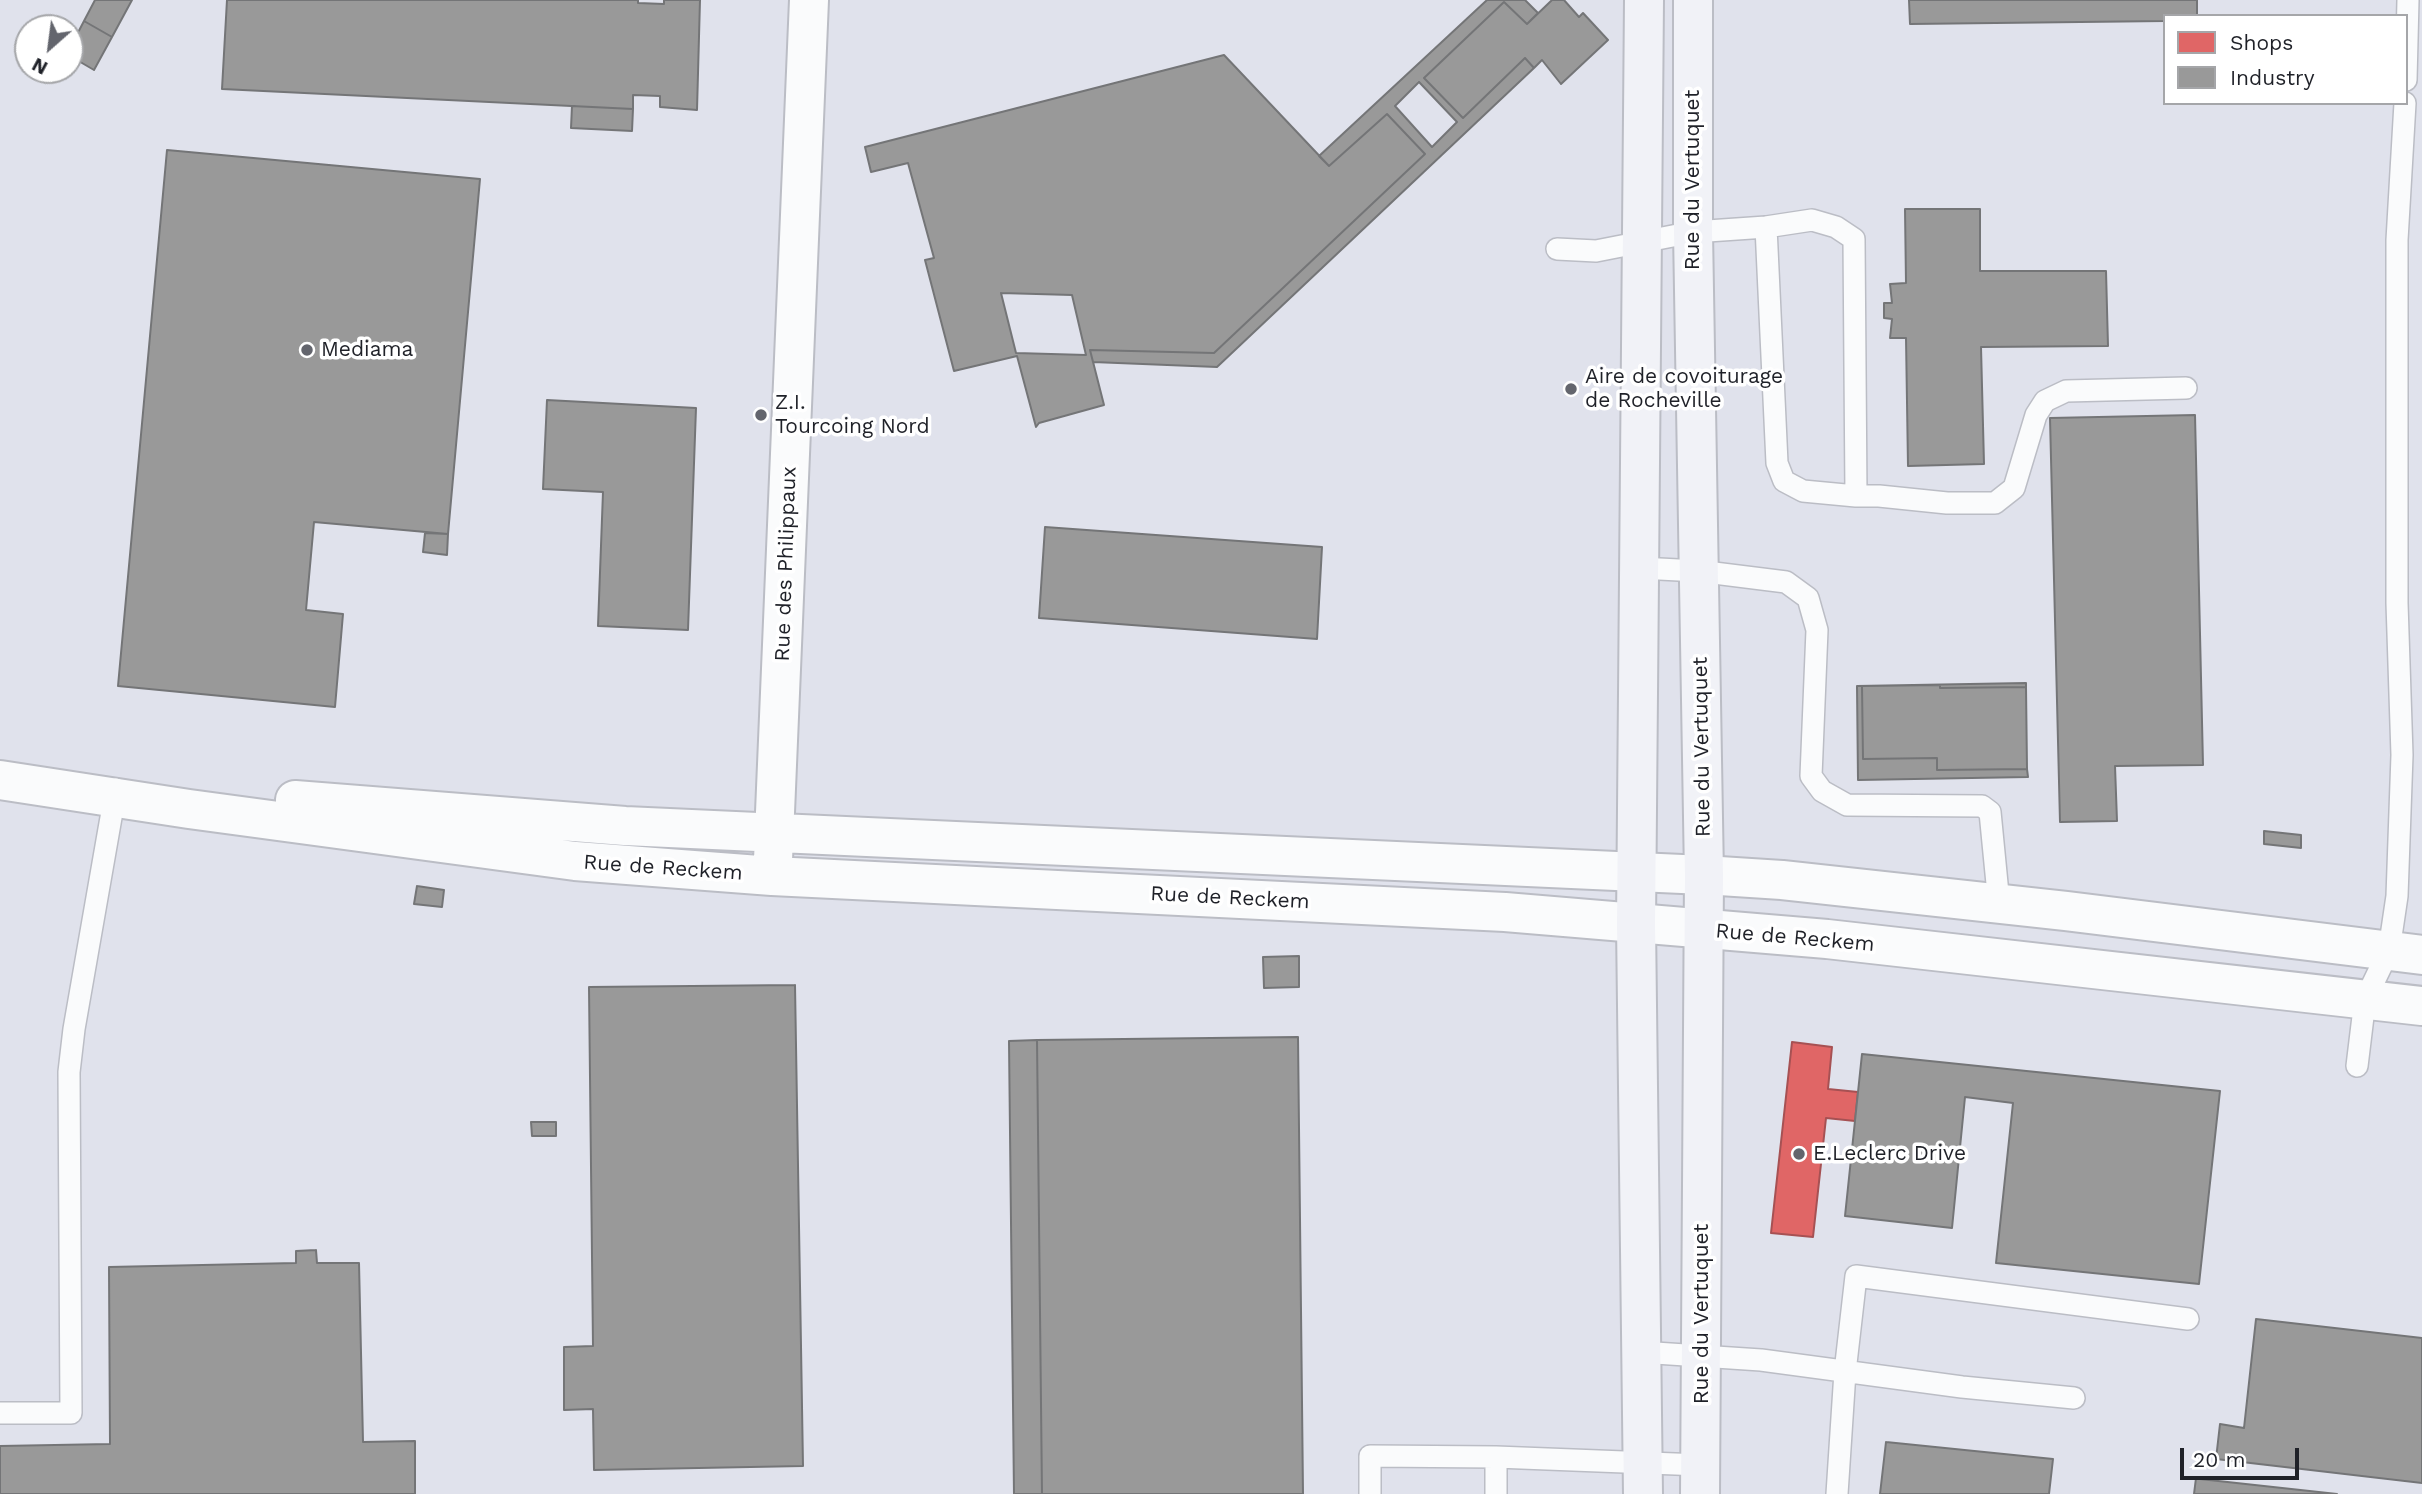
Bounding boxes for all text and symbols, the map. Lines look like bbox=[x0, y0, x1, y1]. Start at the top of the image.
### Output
north arrow bbox=[14, 14, 84, 84]
legend bbox=[2163, 14, 2408, 105]
text: Shops bbox=[2230, 30, 2293, 55]
text: N bbox=[28, 53, 51, 80]
text: Industry bbox=[2230, 65, 2315, 90]
street label: Rue du Vertuquet bbox=[1680, 90, 1706, 270]
place label: Mediama bbox=[321, 337, 413, 363]
marker: Mediama bbox=[299, 342, 315, 358]
place label: Aire de covoiturage de Rocheville bbox=[1585, 364, 1783, 414]
marker: Aire de covoiturage de Rocheville bbox=[1563, 381, 1579, 397]
place label: Z.I. Tourcoing Nord bbox=[775, 390, 930, 440]
marker: Z.I. Tourcoing Nord bbox=[753, 407, 769, 423]
street label: Rue des Philippaux bbox=[770, 466, 802, 662]
street label: Rue du Vertuquet bbox=[1688, 657, 1716, 837]
street label: Rue de Reckem bbox=[583, 850, 743, 886]
street label: Rue de Reckem bbox=[1150, 881, 1310, 915]
street label: Rue de Reckem bbox=[1714, 918, 1876, 958]
place label: E.Leclerc Drive bbox=[1813, 1141, 1966, 1167]
marker: E.Leclerc Drive bbox=[1791, 1146, 1807, 1162]
street label: Rue du Vertuquet bbox=[1689, 1224, 1715, 1404]
scale bar bbox=[2184, 1434, 2303, 1478]
text: 20 m bbox=[2193, 1447, 2245, 1472]

